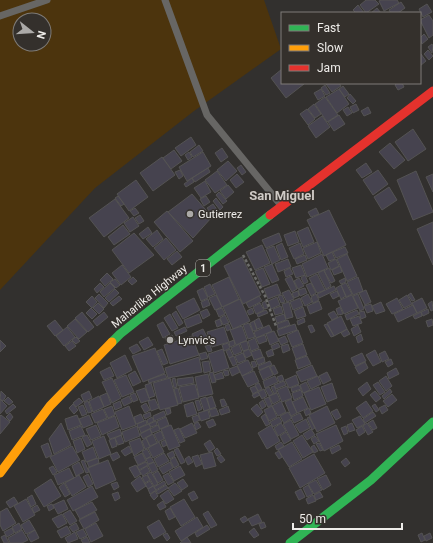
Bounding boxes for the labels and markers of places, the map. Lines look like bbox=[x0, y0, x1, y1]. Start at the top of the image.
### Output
place label: Gutierrez bbox=[198, 208, 243, 221]
marker: Gutierrez bbox=[185, 209, 195, 219]
place label: Lynvic's bbox=[178, 334, 216, 347]
marker: Lynvic's bbox=[165, 335, 175, 345]

